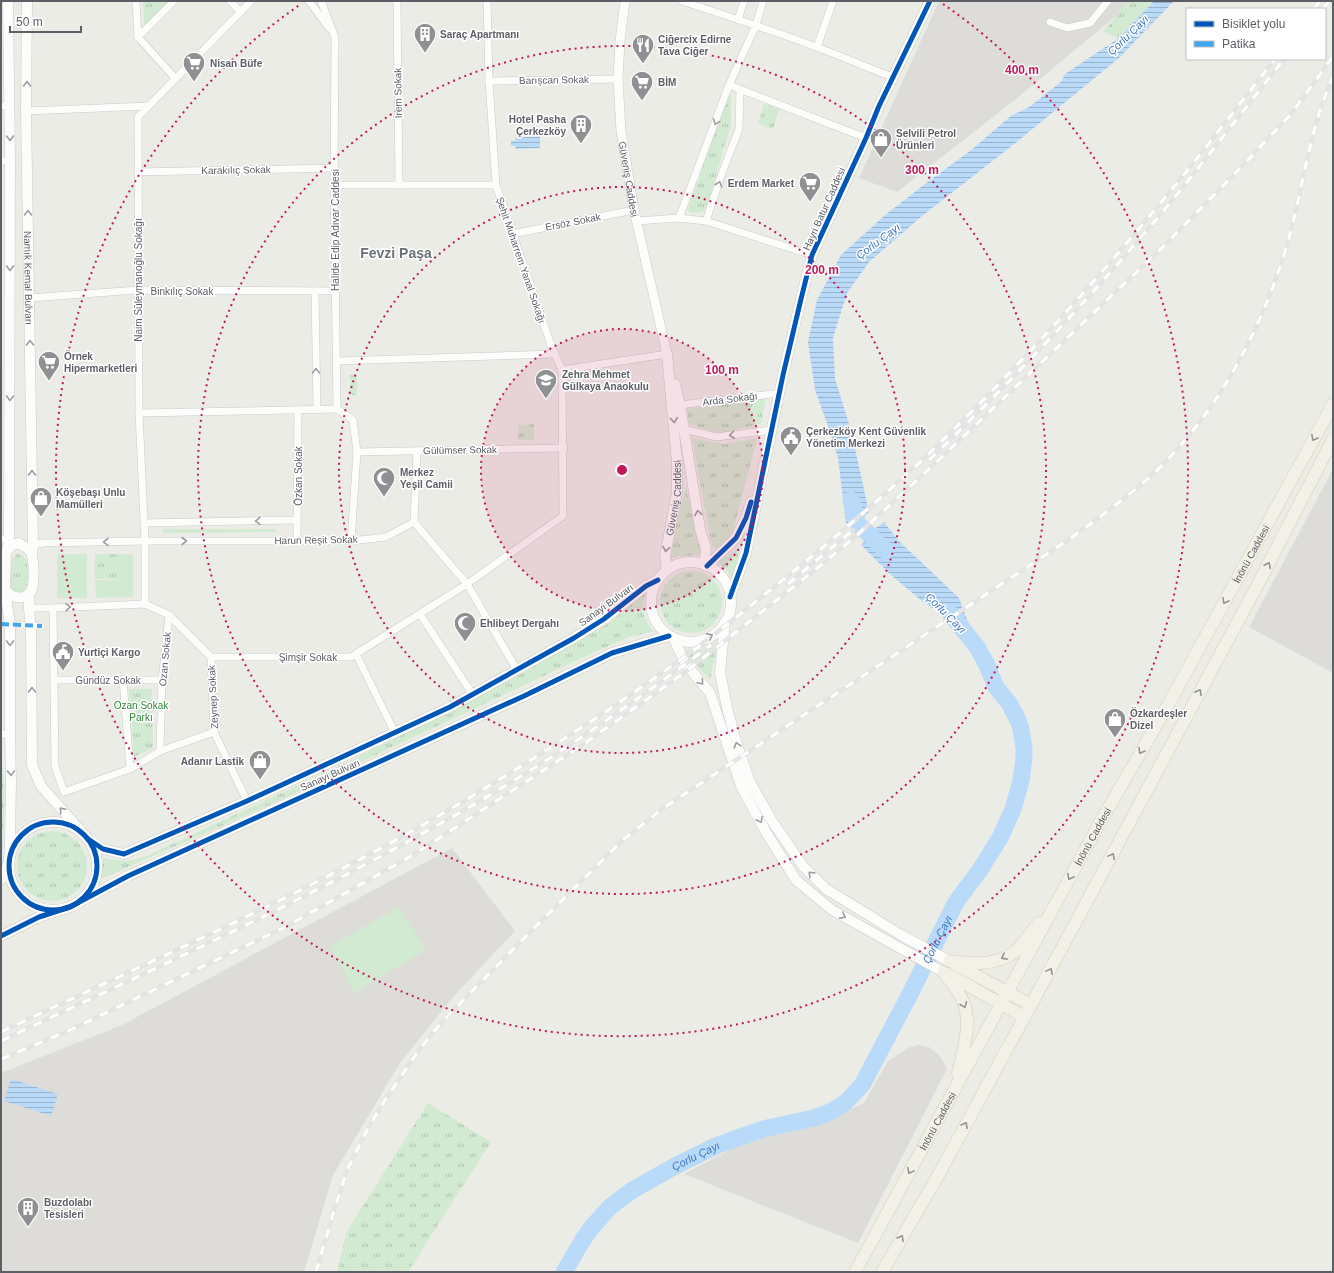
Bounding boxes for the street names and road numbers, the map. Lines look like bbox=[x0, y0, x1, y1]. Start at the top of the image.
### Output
street label: İrem Sokak bbox=[391, 67, 404, 118]
street label: Barışcan Sokak bbox=[519, 74, 590, 86]
street label: Güveniş Caddesi bbox=[617, 140, 641, 218]
street label: Karakılıç Sokak bbox=[201, 164, 272, 176]
street label: Hayri Batur Caddesi bbox=[801, 166, 847, 252]
street label: Halide Edip Adıvar Caddesi bbox=[330, 169, 341, 291]
street label: Şehit Muharrem Yanal Sokağı bbox=[494, 196, 548, 324]
street label: Ersöz Sokak bbox=[544, 211, 603, 233]
street label: Naim Süleymanoğlu Sokağı bbox=[133, 218, 144, 342]
street label: Namık Kemal Bulvarı bbox=[22, 231, 35, 325]
street label: Binkılıç Sokak bbox=[151, 286, 214, 297]
street label: Arda Sokağı bbox=[702, 390, 758, 408]
street label: Gülümser Sokak bbox=[423, 444, 498, 456]
street label: Özkan Sokak bbox=[293, 445, 304, 506]
street label: Güveniş Caddesi bbox=[664, 460, 683, 537]
street label: İnönü Caddesi bbox=[1230, 523, 1271, 585]
street label: Harun Reşit Sokak bbox=[274, 534, 359, 546]
street label: Sanayi Bulvarı bbox=[577, 582, 635, 628]
street label: Ozan Sokak bbox=[157, 630, 173, 687]
street label: Şimşir Sokak bbox=[279, 652, 338, 663]
street label: Zeynep Sokak bbox=[206, 664, 220, 729]
street label: Gündüz Sokak bbox=[75, 675, 142, 686]
street label: Sanayi Bulvarı bbox=[298, 757, 362, 793]
street label: İnönü Caddesi bbox=[1071, 806, 1113, 867]
street label: İnönü Caddesi bbox=[916, 1090, 958, 1152]

